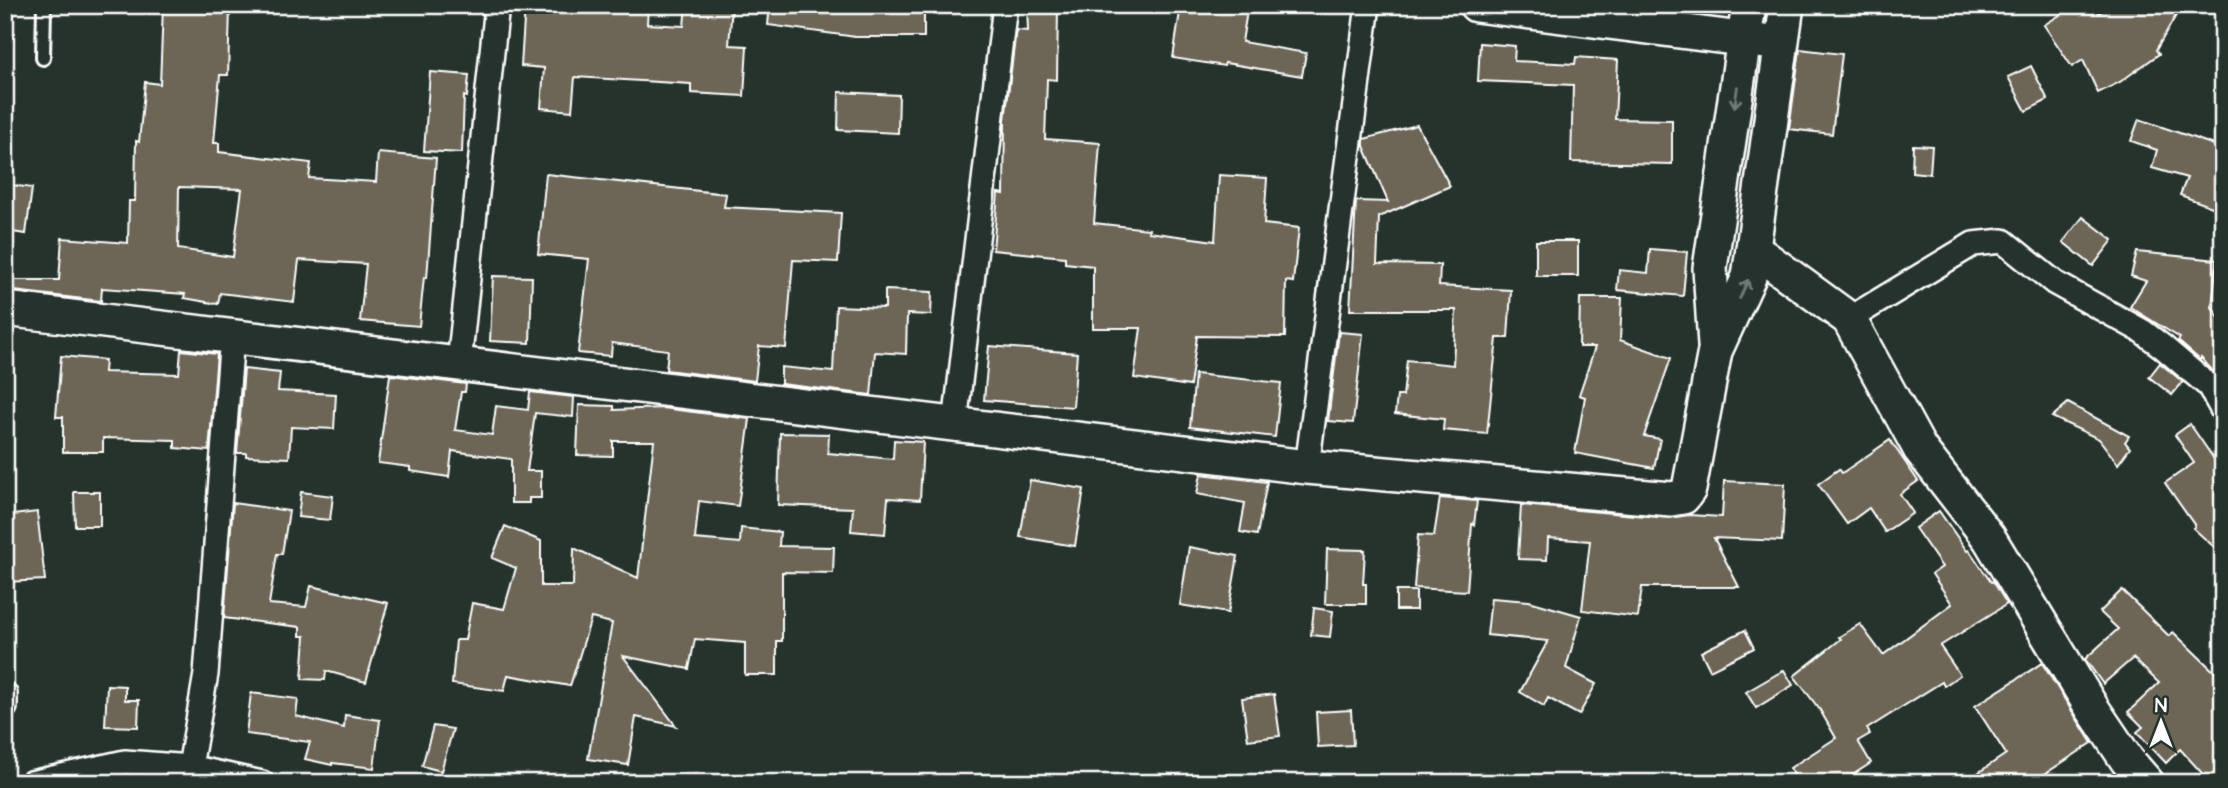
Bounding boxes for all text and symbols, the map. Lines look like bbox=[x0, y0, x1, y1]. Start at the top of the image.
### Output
one-way arrow bbox=[1729, 85, 1742, 108]
one-way arrow bbox=[1738, 279, 1751, 300]
north arrow bbox=[2126, 686, 2196, 756]
text: N bbox=[2155, 693, 2167, 720]

